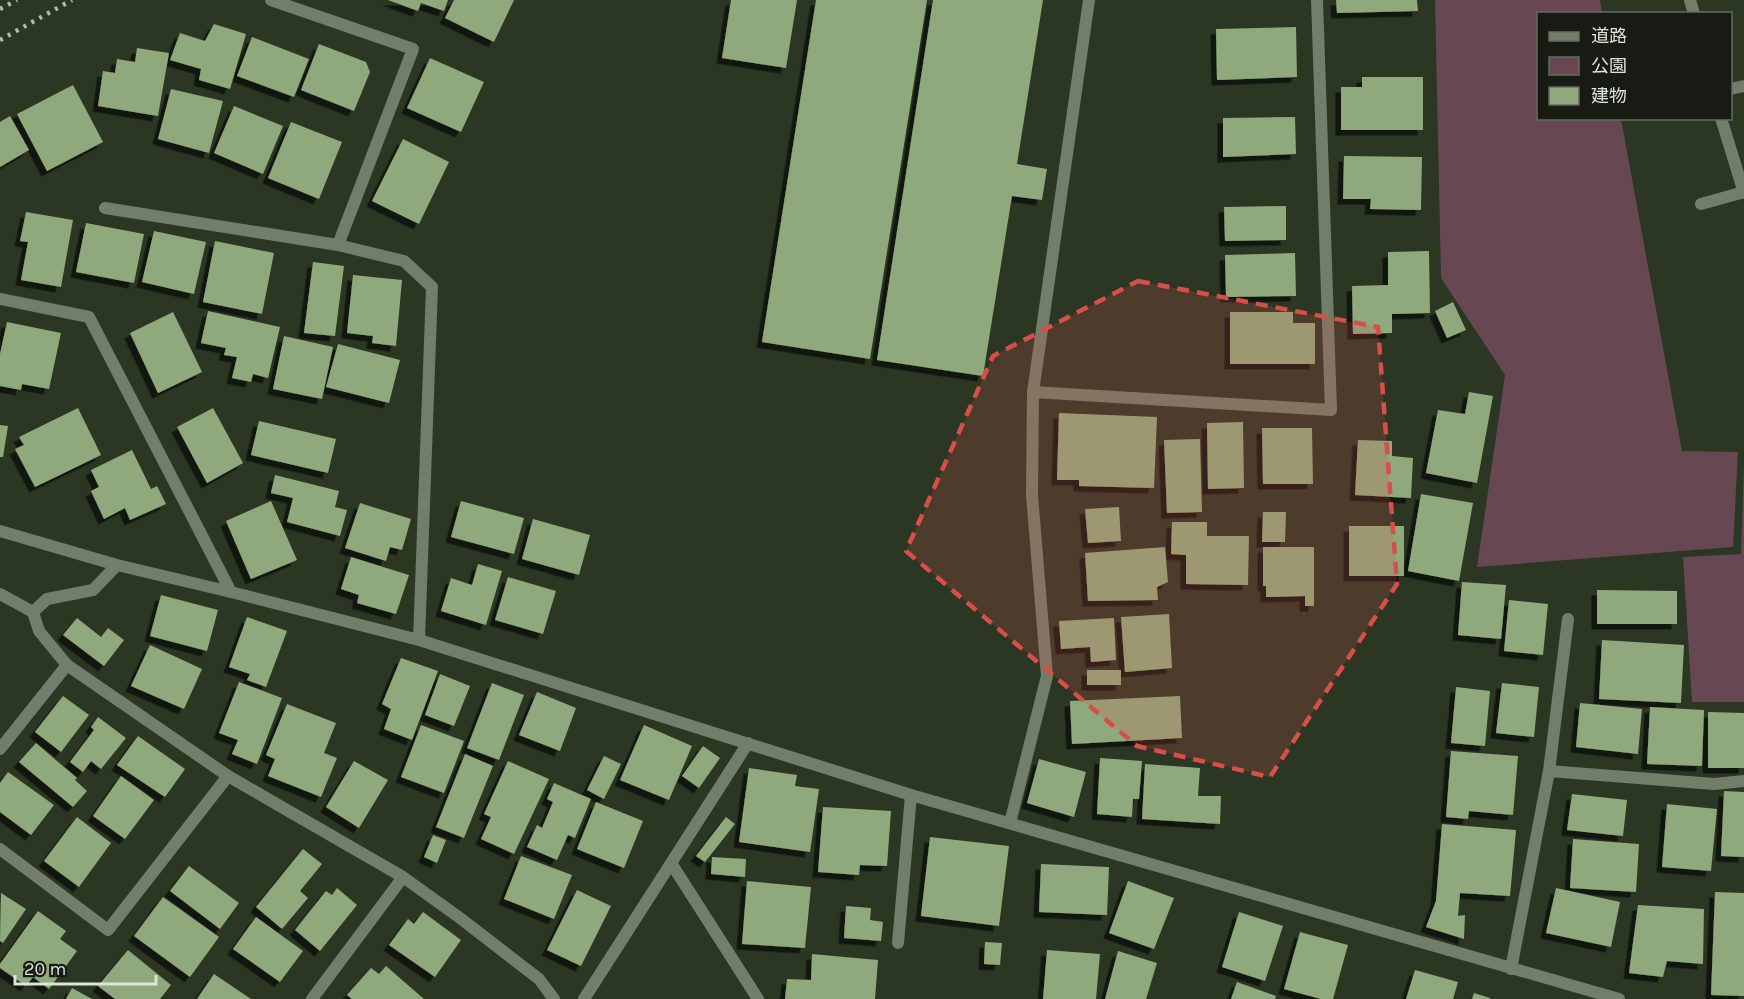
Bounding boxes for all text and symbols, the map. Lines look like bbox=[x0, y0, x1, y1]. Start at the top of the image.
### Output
legend bbox=[1537, 12, 1732, 120]
text: 道路 bbox=[1591, 25, 1627, 47]
text: 公園 bbox=[1591, 55, 1627, 77]
text: 建物 bbox=[1591, 85, 1627, 107]
scale bar bbox=[15, 948, 156, 986]
text: 20 m bbox=[24, 958, 66, 980]

